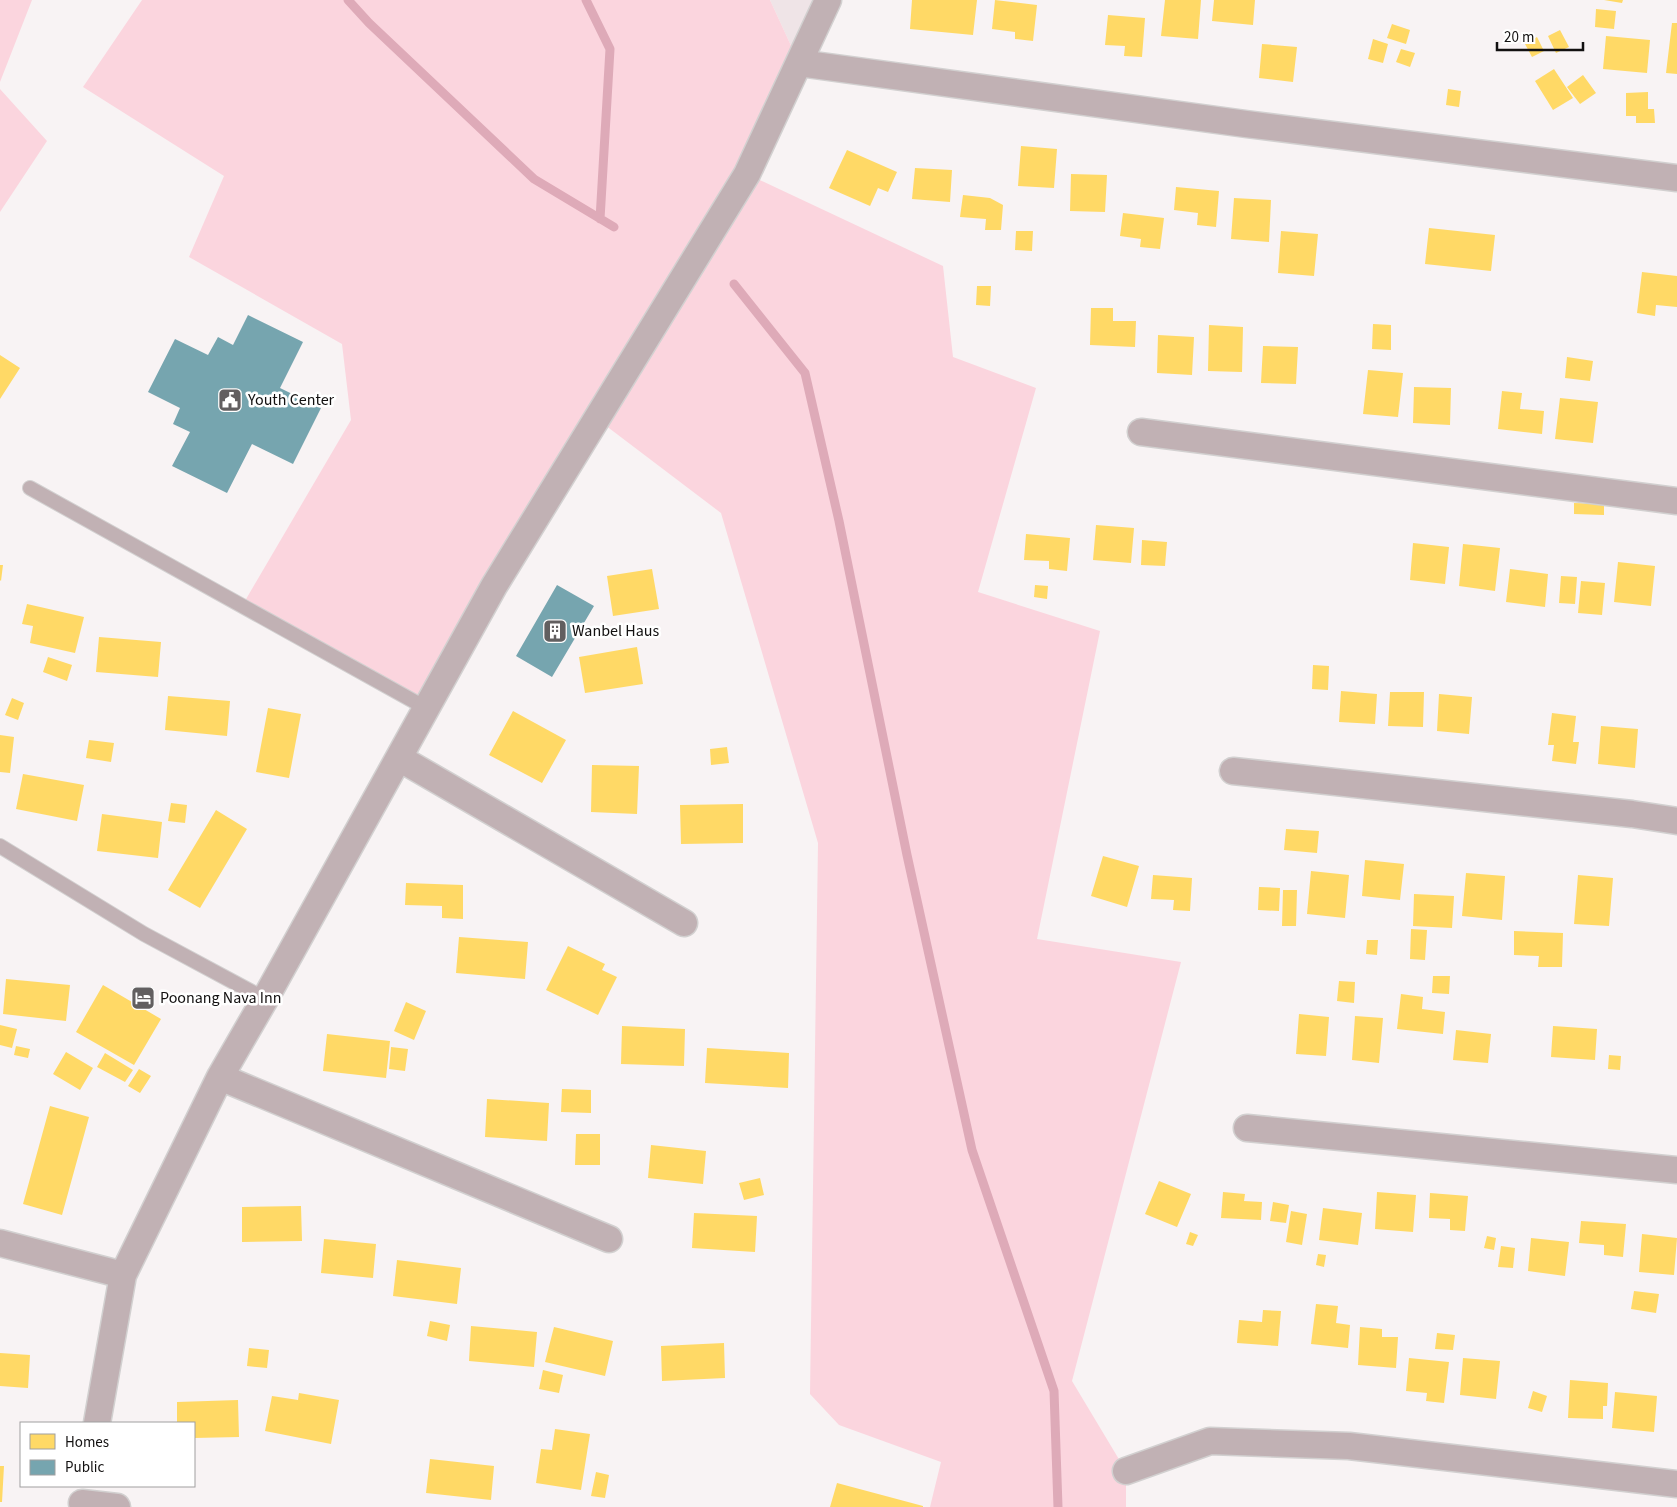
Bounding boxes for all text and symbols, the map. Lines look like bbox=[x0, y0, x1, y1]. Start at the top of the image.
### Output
scale bar bbox=[1497, 20, 1583, 52]
text: 20 m bbox=[1504, 27, 1534, 48]
public building icon: Youth Center bbox=[217, 387, 243, 413]
place label: Youth Center bbox=[247, 389, 335, 411]
building icon: Wanbel Haus bbox=[542, 618, 568, 644]
place label: Wanbel Haus bbox=[572, 620, 659, 642]
hotel icon: Poonang Nava Inn bbox=[130, 985, 156, 1011]
place label: Poonang Nava Inn bbox=[160, 987, 281, 1009]
legend bbox=[20, 1422, 195, 1487]
text: Homes bbox=[65, 1432, 109, 1453]
text: Public bbox=[65, 1457, 104, 1478]

